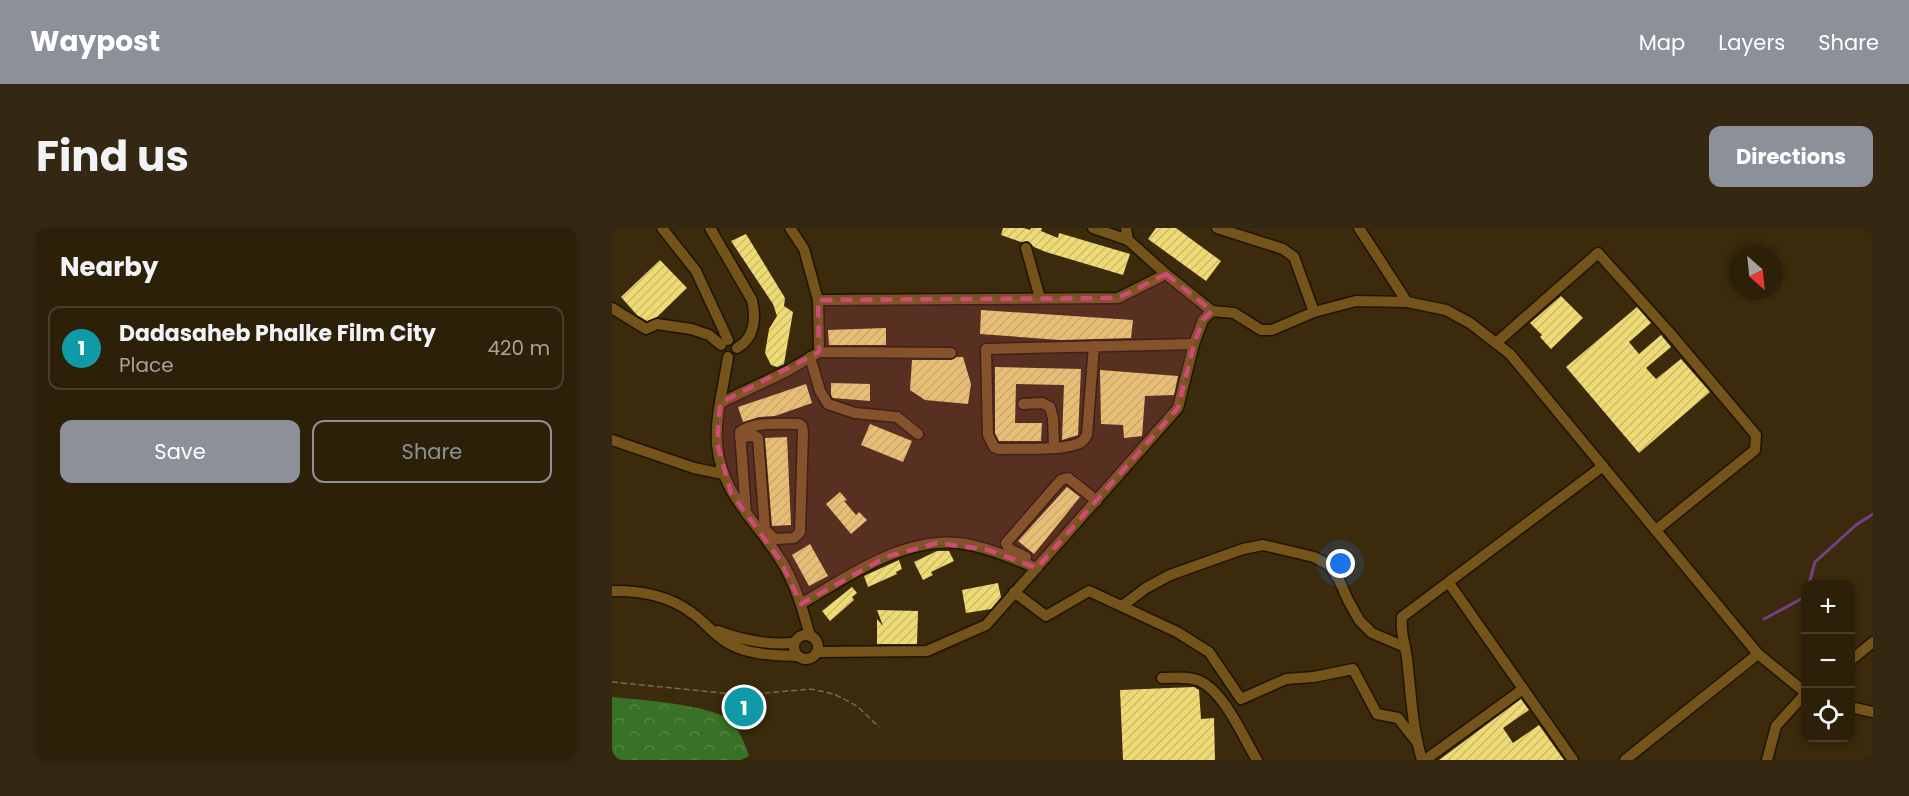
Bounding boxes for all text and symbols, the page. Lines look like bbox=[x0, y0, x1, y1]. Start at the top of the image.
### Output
text: Waypost bbox=[30, 22, 160, 61]
text: Map bbox=[1639, 28, 1685, 57]
text: Layers bbox=[1718, 28, 1785, 57]
text: Share bbox=[1818, 28, 1879, 57]
button: Directions bbox=[1709, 126, 1873, 187]
text: Find us bbox=[36, 127, 189, 186]
north arrow bbox=[1729, 246, 1783, 300]
text: Nearby bbox=[60, 249, 158, 285]
text: Dadasaheb Phalke Film City bbox=[119, 318, 436, 349]
text: 1 bbox=[78, 334, 85, 362]
text: 420 m bbox=[487, 334, 550, 362]
text: Place bbox=[119, 351, 174, 379]
button: Save bbox=[60, 420, 300, 483]
button: Share bbox=[312, 420, 552, 483]
your location bbox=[1326, 549, 1355, 578]
map controls bbox=[1801, 580, 1855, 742]
button: + bbox=[1801, 580, 1855, 634]
button: − bbox=[1801, 634, 1855, 688]
pin: 1 bbox=[724, 684, 764, 730]
button: locate bbox=[1801, 688, 1855, 742]

